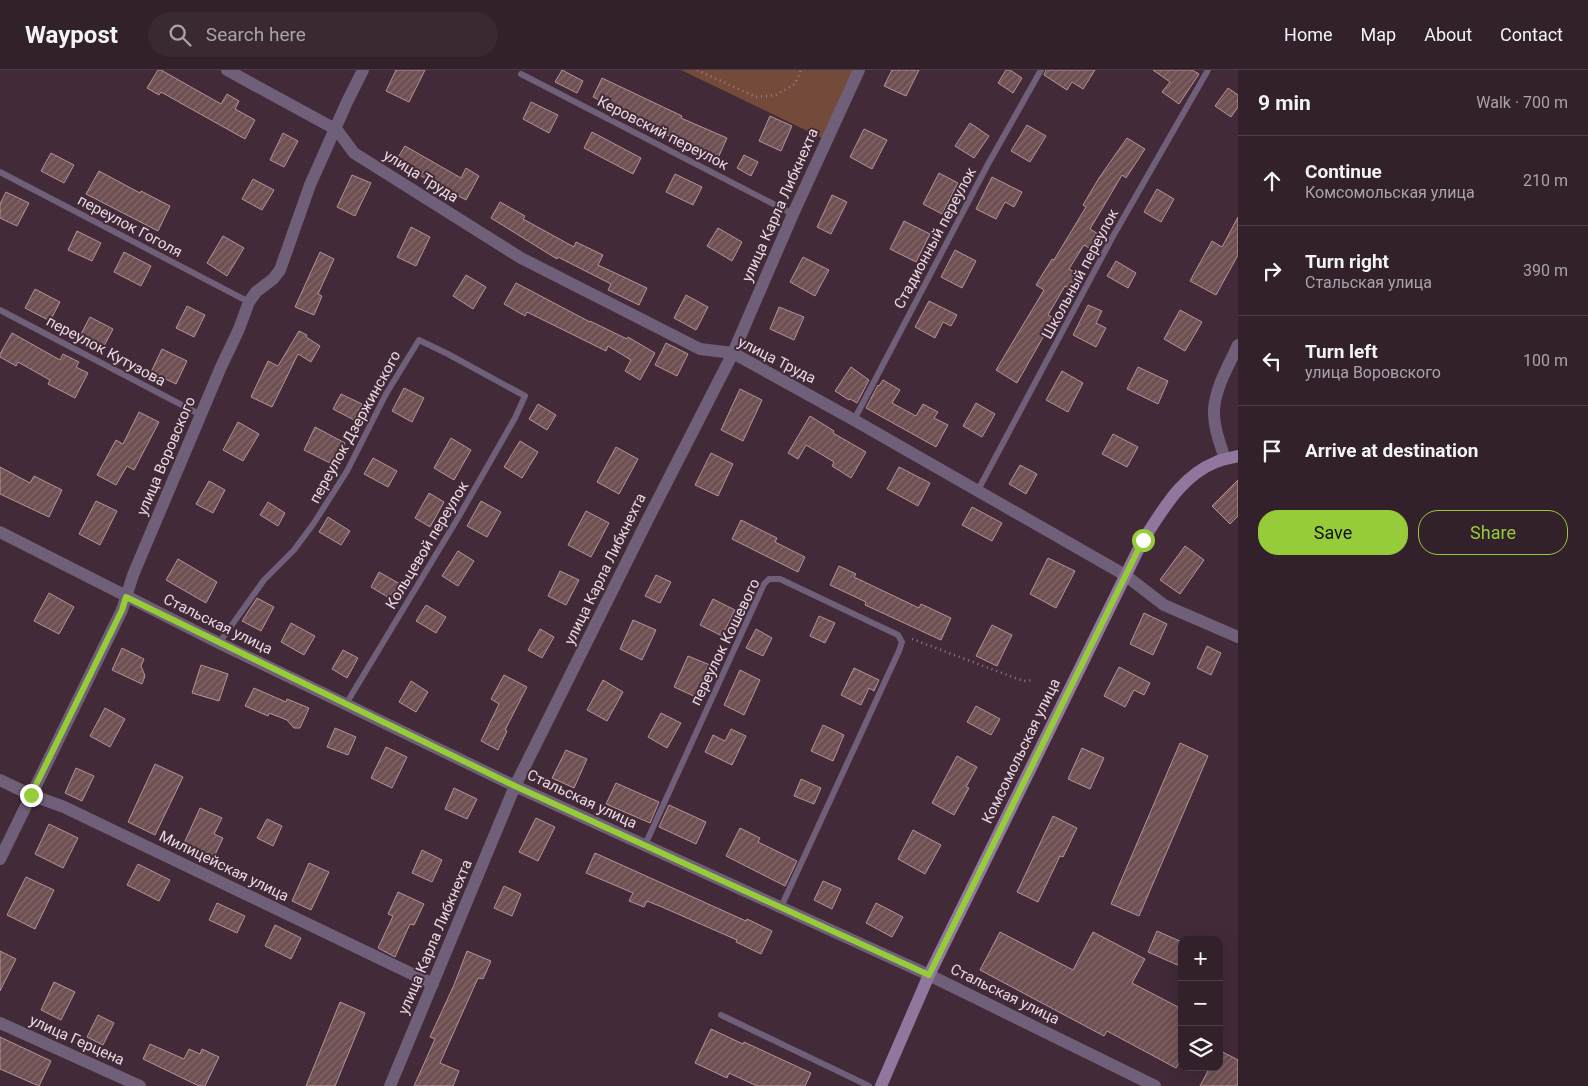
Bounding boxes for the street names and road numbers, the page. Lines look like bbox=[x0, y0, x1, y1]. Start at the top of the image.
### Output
street label: Керовский переулок bbox=[594, 92, 732, 174]
street label: улица Карла Либкнехта bbox=[738, 125, 822, 285]
street label: улица Труда bbox=[380, 146, 462, 206]
street label: Стадионный переулок bbox=[890, 164, 980, 312]
street label: переулок Гоголя bbox=[75, 191, 185, 261]
street label: Школьный переулок bbox=[1038, 206, 1122, 342]
street label: переулок Кутузова bbox=[43, 312, 169, 390]
street label: улица Труда bbox=[735, 333, 819, 387]
street label: переулок Дзержинского bbox=[305, 348, 405, 506]
street label: улица Воровского bbox=[133, 394, 199, 518]
street label: Кольцевой переулок bbox=[382, 478, 472, 612]
street label: улица Карла Либкнехта bbox=[560, 490, 650, 648]
street label: переулок Кошевого bbox=[687, 576, 763, 708]
street label: Стальская улица bbox=[161, 590, 275, 658]
street label: Комсомольская улица bbox=[978, 676, 1064, 826]
street label: Стальская улица bbox=[524, 766, 640, 832]
street label: Милицейская улица bbox=[156, 827, 292, 905]
street label: улица Карла Либкнехта bbox=[394, 857, 476, 1017]
street label: Стальская улица bbox=[948, 960, 1062, 1028]
street label: улица Герцена bbox=[27, 1011, 127, 1069]

